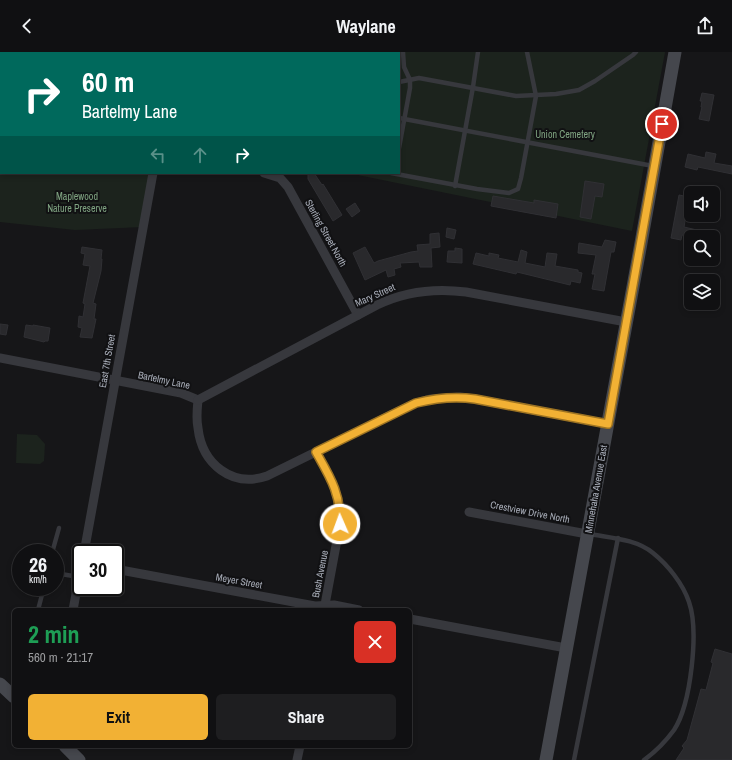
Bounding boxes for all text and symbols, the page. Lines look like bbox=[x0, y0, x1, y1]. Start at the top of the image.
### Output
text: Waylane bbox=[336, 14, 396, 39]
icon: back bbox=[16, 15, 38, 37]
icon: share bbox=[694, 15, 716, 37]
text: 60 m bbox=[82, 63, 134, 101]
icon: right bbox=[16, 68, 68, 120]
text: Bartelmy Lane bbox=[82, 99, 177, 124]
pin bbox=[645, 107, 679, 141]
icon: arrive bbox=[651, 113, 673, 135]
park label: Union Cemetery bbox=[535, 128, 596, 141]
icon: left bbox=[147, 144, 169, 166]
icon: ahead bbox=[189, 144, 211, 166]
icon: right bbox=[231, 144, 253, 166]
map controls bbox=[684, 186, 720, 310]
button: sound bbox=[684, 186, 720, 222]
park label: Maplewood Nature Preserve bbox=[47, 190, 107, 215]
street label: Sterling Street North bbox=[302, 197, 350, 269]
button: search bbox=[684, 230, 720, 266]
button: layers bbox=[684, 274, 720, 310]
street label: Mary Street bbox=[353, 280, 398, 310]
street label: East 7th Street bbox=[96, 332, 118, 389]
street label: Bartelmy Lane bbox=[137, 368, 192, 392]
street label: Minnehaha Avenue East bbox=[582, 443, 610, 534]
street label: Crestview Drive North bbox=[489, 498, 571, 526]
position arrow bbox=[319, 503, 361, 545]
speed limit sign: 30 bbox=[72, 544, 124, 596]
street label: Bush Avenue bbox=[309, 549, 331, 599]
text: 26 bbox=[29, 551, 47, 578]
street label: Meyer Street bbox=[215, 571, 264, 592]
text: km/h bbox=[29, 573, 47, 586]
text: 2 min bbox=[28, 618, 79, 650]
button: close bbox=[354, 621, 396, 663]
text: 560 m · 21:17 bbox=[28, 649, 93, 666]
button: Exit bbox=[28, 694, 208, 740]
button: Share bbox=[216, 694, 396, 740]

